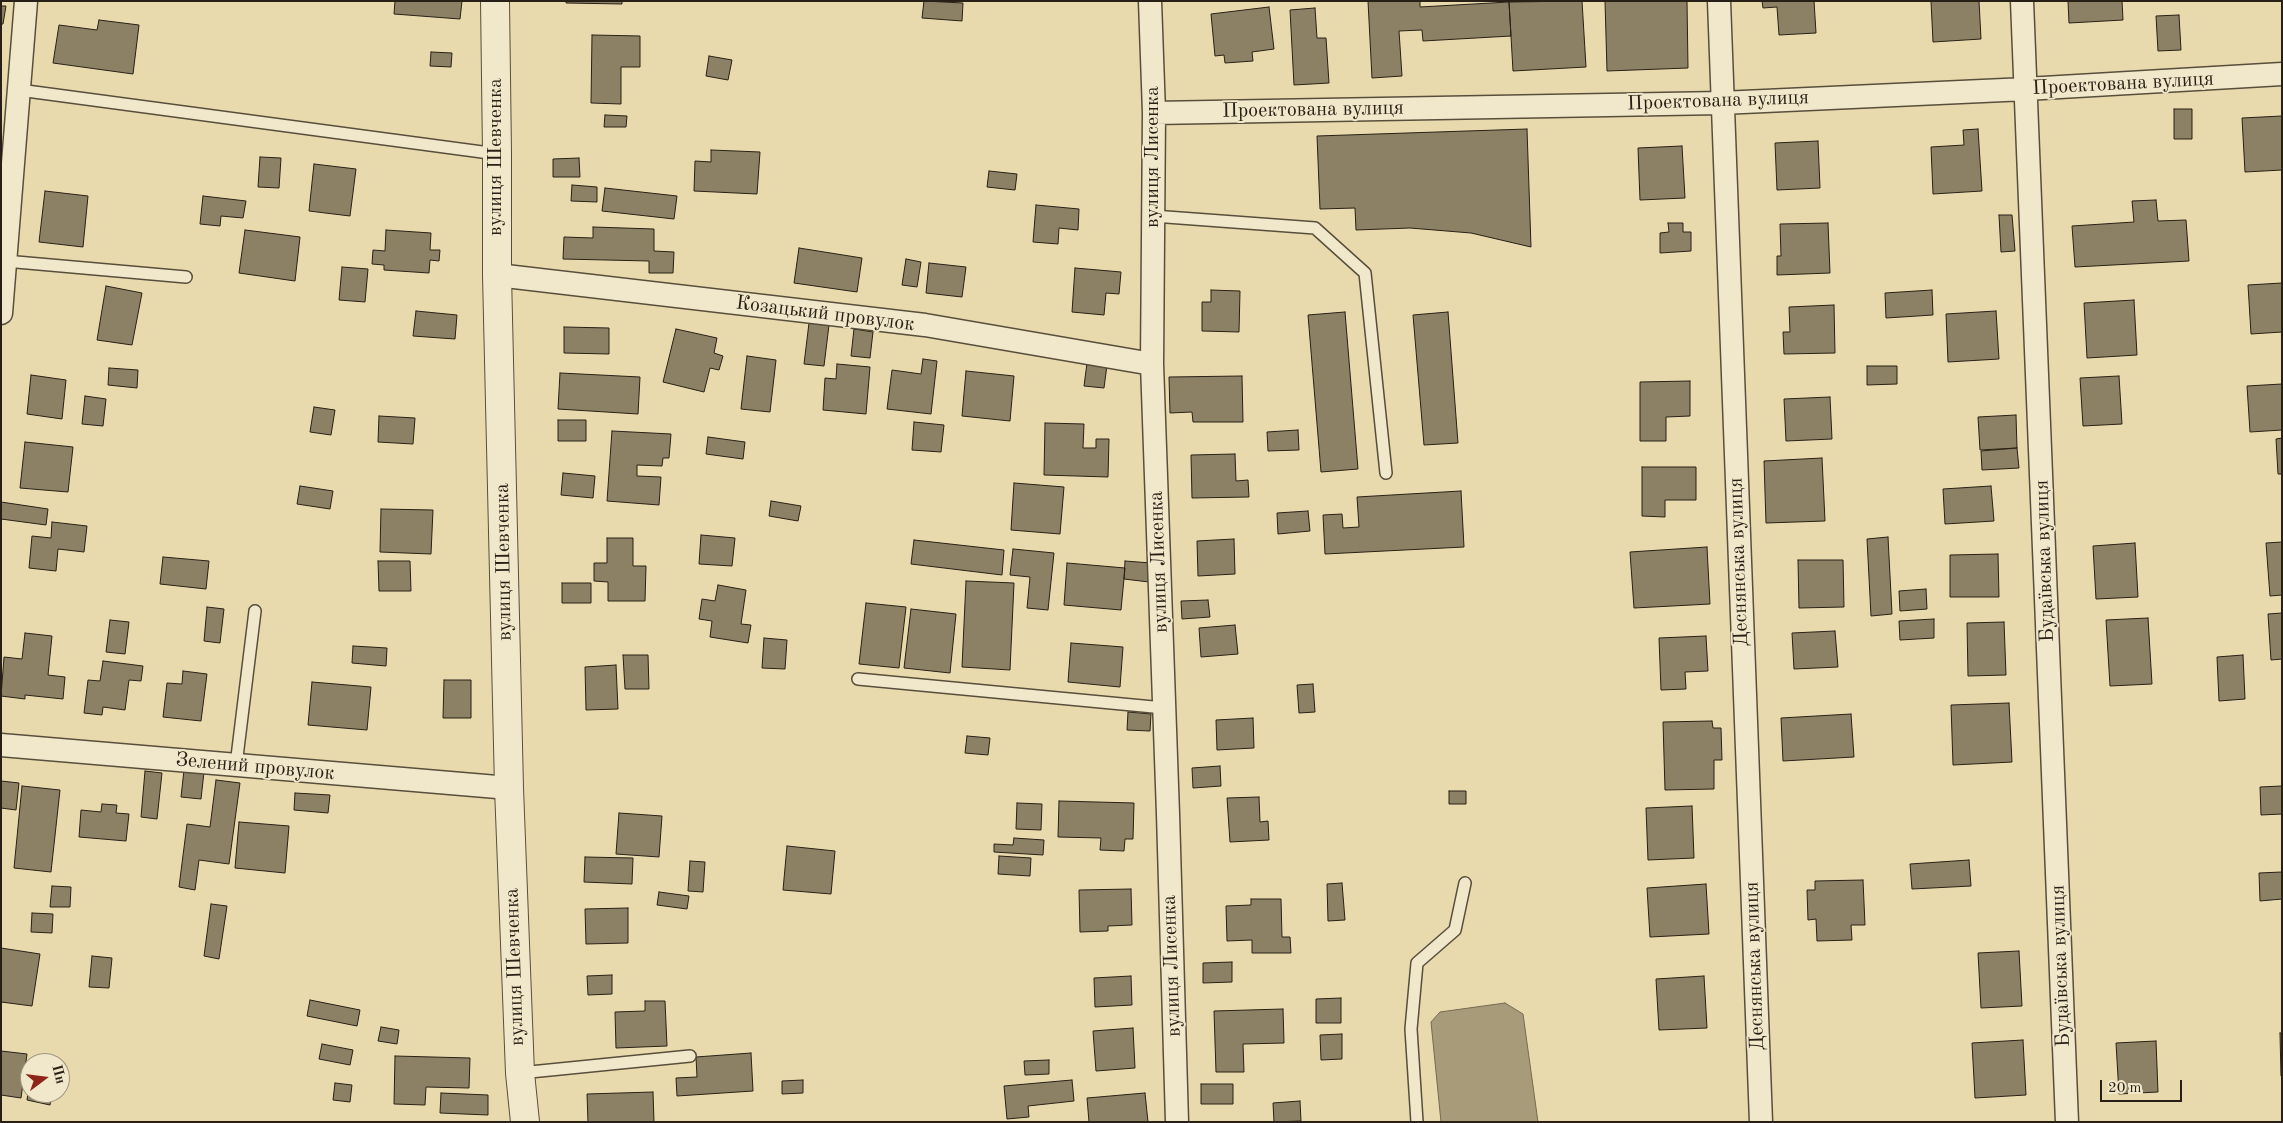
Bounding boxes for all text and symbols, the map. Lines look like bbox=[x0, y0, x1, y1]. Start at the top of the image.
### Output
street label: Проектована вулиця bbox=[2032, 67, 2214, 101]
street label: вулиця Шевченка bbox=[484, 78, 508, 236]
street label: вулиця Лисенка bbox=[1141, 86, 1165, 228]
street label: Проектована вулиця bbox=[1627, 86, 1809, 116]
street label: Проектована вулиця bbox=[1222, 96, 1404, 124]
street label: Козацький провулок bbox=[734, 291, 916, 337]
street label: Деснянська вулиця bbox=[1724, 477, 1754, 647]
street label: Будаївська вулиця bbox=[2030, 479, 2060, 643]
street label: вулиця Шевченка bbox=[491, 483, 517, 641]
street label: вулиця Лисенка bbox=[1145, 491, 1173, 633]
street label: Зелений провулок bbox=[175, 748, 335, 786]
street label: Деснянська вулиця bbox=[1740, 881, 1770, 1051]
street label: Будаївська вулиця bbox=[2046, 884, 2076, 1048]
street label: вулиця Шевченка bbox=[500, 888, 530, 1046]
street label: вулиця Лисенка bbox=[1158, 895, 1186, 1037]
north arrow bbox=[20, 1053, 70, 1103]
text: Пн bbox=[49, 1063, 68, 1086]
scale bar bbox=[2103, 1070, 2186, 1102]
text: 20 m bbox=[2108, 1081, 2142, 1096]

